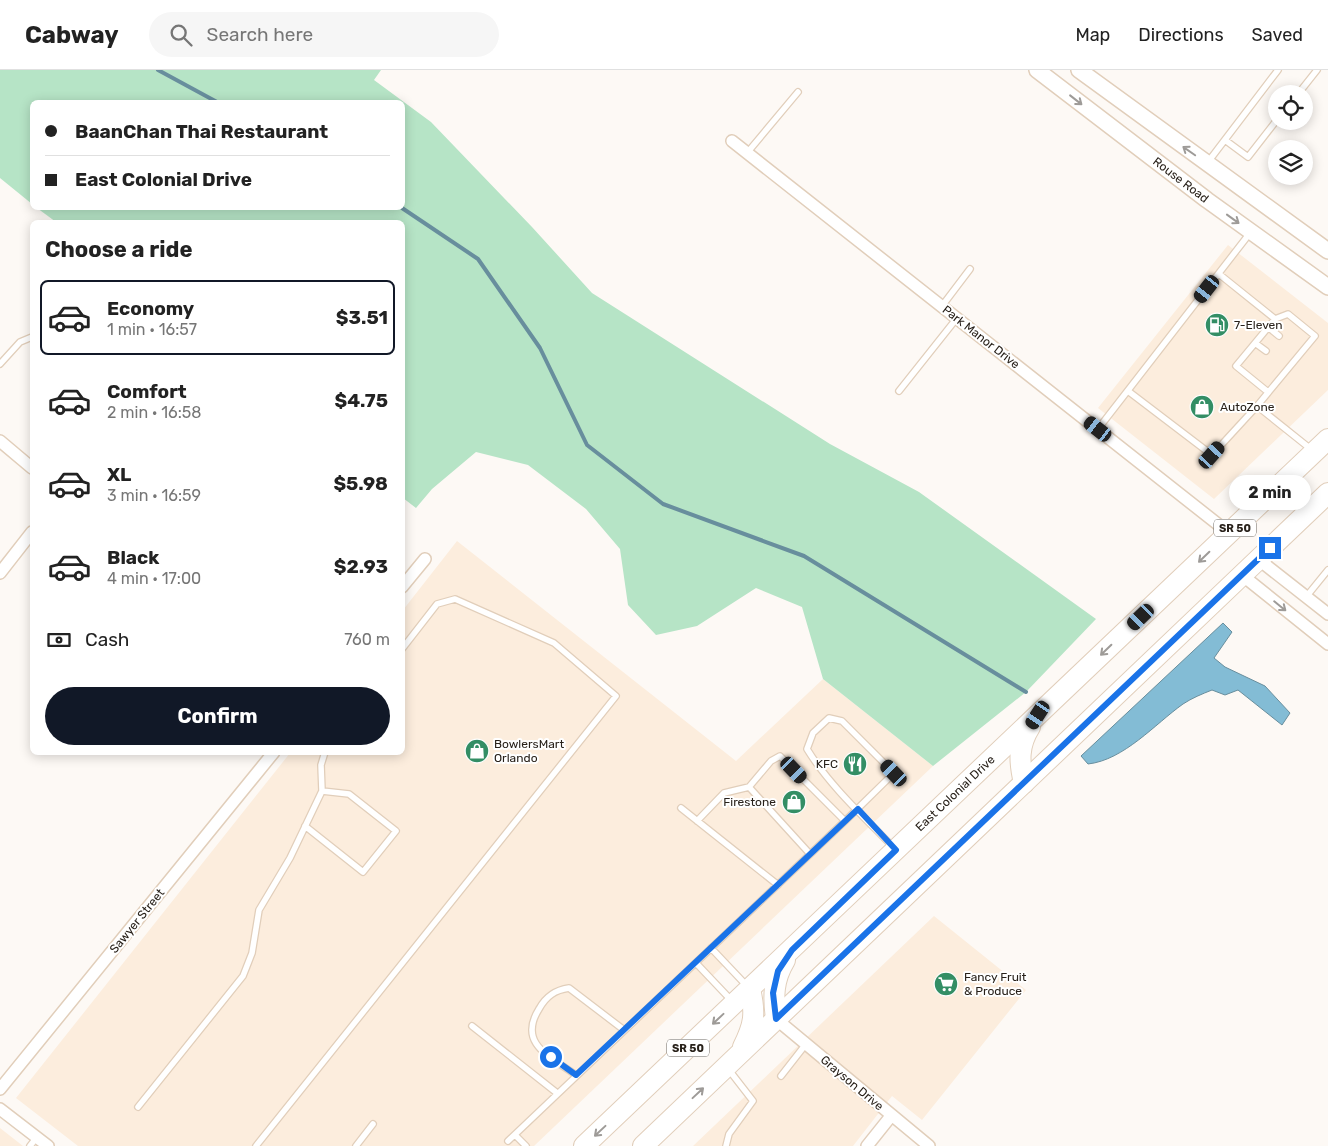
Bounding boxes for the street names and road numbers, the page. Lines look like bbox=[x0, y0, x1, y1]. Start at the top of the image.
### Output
street label: Rouse Road bbox=[1150, 154, 1211, 206]
street label: Park Manor Drive bbox=[940, 302, 1023, 372]
road number: SR 50 bbox=[1214, 519, 1256, 536]
street label: East Colonial Drive bbox=[913, 752, 998, 834]
street label: Sawyer Street bbox=[107, 886, 167, 956]
road number: SR 50 bbox=[667, 1040, 709, 1056]
street label: Grayson Drive bbox=[818, 1053, 886, 1114]

